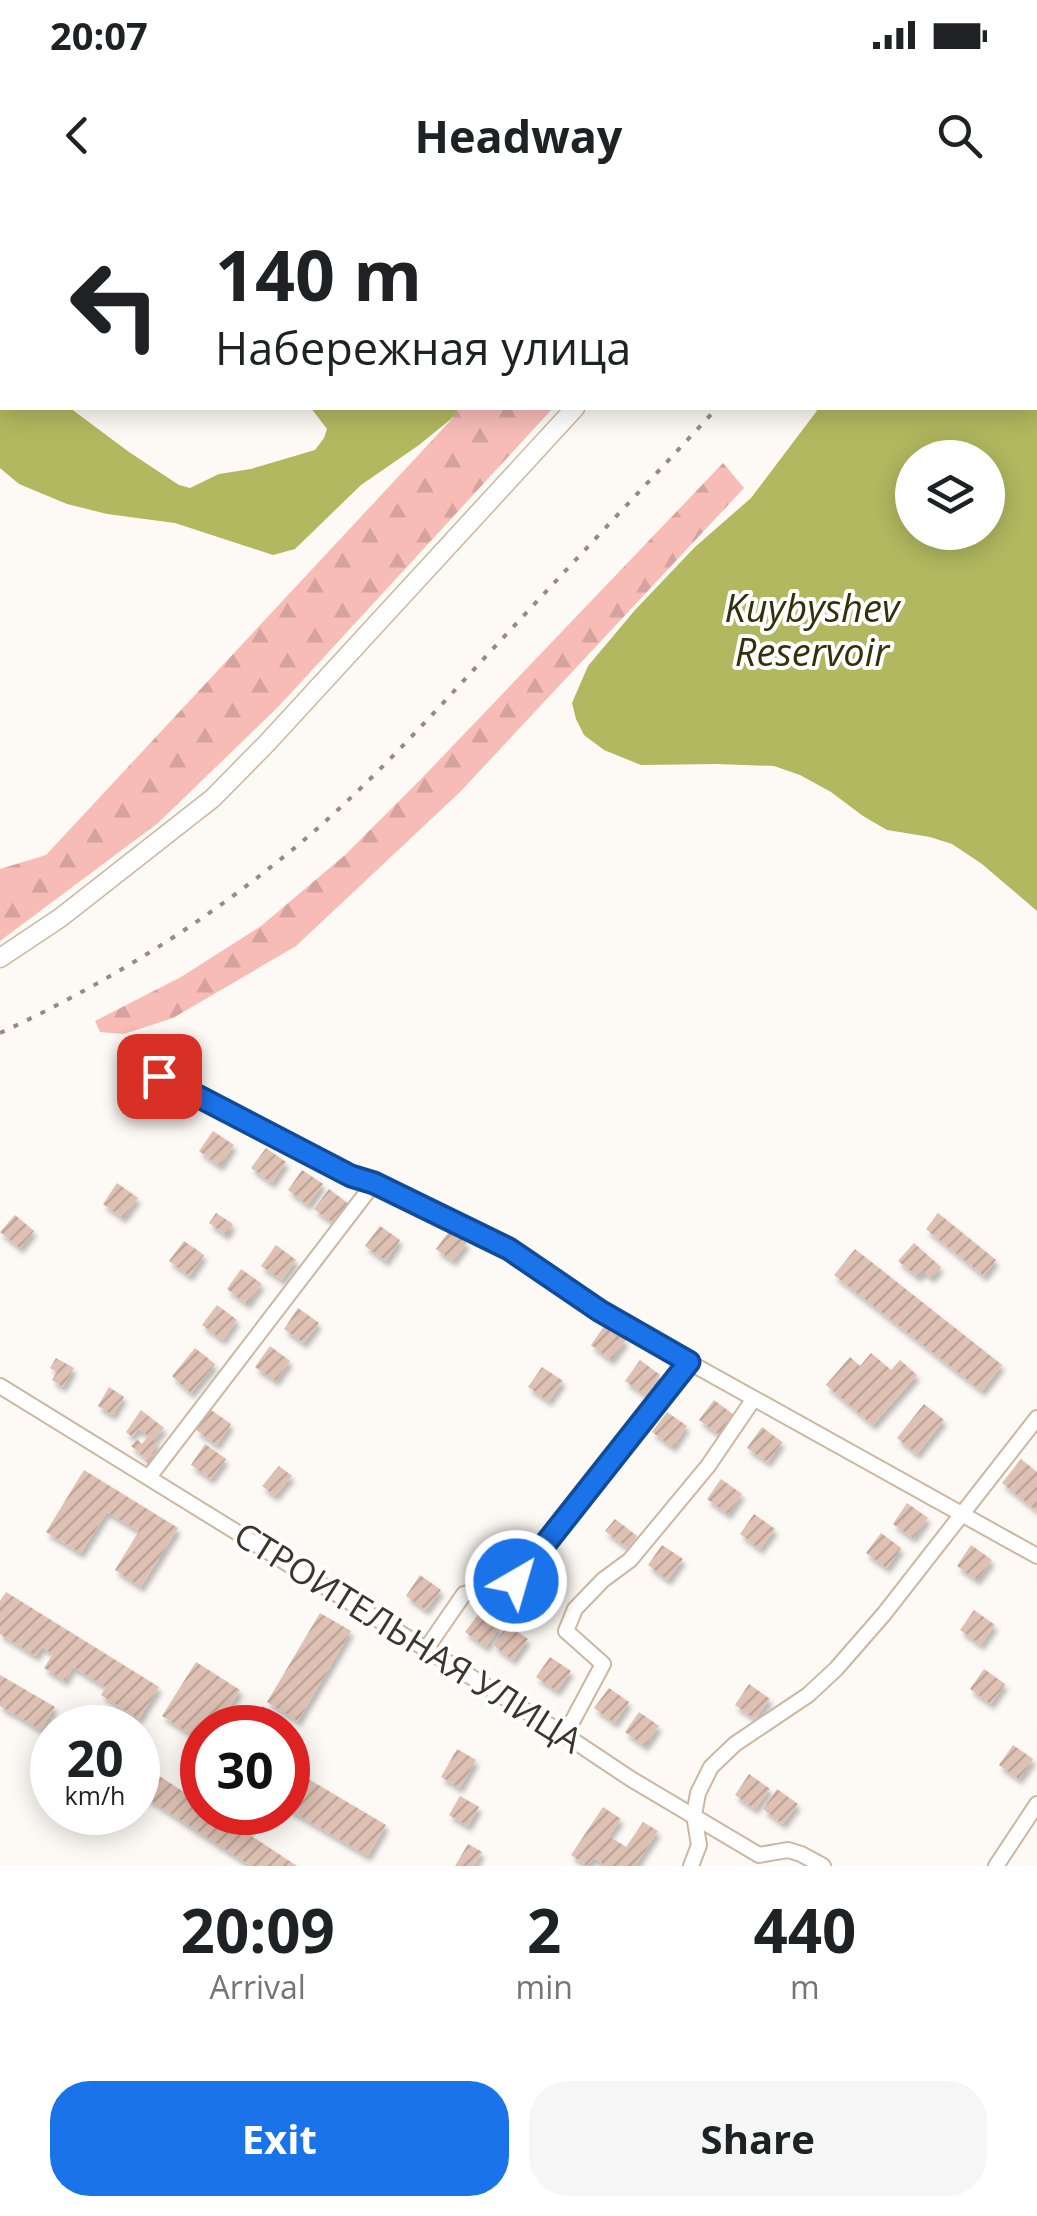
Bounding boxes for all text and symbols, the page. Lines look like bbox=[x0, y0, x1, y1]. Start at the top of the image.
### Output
text: 20:07 bbox=[50, 9, 148, 61]
text: Headway bbox=[415, 105, 622, 166]
icon: back bbox=[50, 108, 105, 163]
icon: search bbox=[932, 108, 987, 163]
text: 140 m bbox=[215, 226, 422, 322]
icon: left bbox=[50, 240, 180, 370]
text: Набережная улица bbox=[215, 317, 631, 378]
map controls bbox=[895, 440, 1005, 550]
button: layers bbox=[895, 440, 1005, 550]
water label: Kuybyshev Reservoir bbox=[725, 581, 902, 677]
pin bbox=[117, 1034, 202, 1119]
icon: arrive bbox=[132, 1049, 187, 1104]
street label: СТРОИТЕЛЬНАЯ УЛИЦА bbox=[226, 1510, 592, 1764]
position arrow bbox=[464, 1529, 568, 1633]
speed limit sign: 30 bbox=[180, 1705, 310, 1835]
text: 20 bbox=[66, 1724, 124, 1792]
text: km/h bbox=[65, 1778, 125, 1812]
text: 20:09 bbox=[181, 1889, 335, 1971]
text: 2 bbox=[527, 1889, 561, 1971]
text: 440 bbox=[753, 1889, 856, 1971]
text: Arrival bbox=[210, 1965, 306, 2008]
text: min bbox=[516, 1965, 573, 2008]
text: m bbox=[790, 1965, 820, 2008]
button: Exit bbox=[50, 2081, 509, 2196]
button: Share bbox=[529, 2081, 987, 2196]

